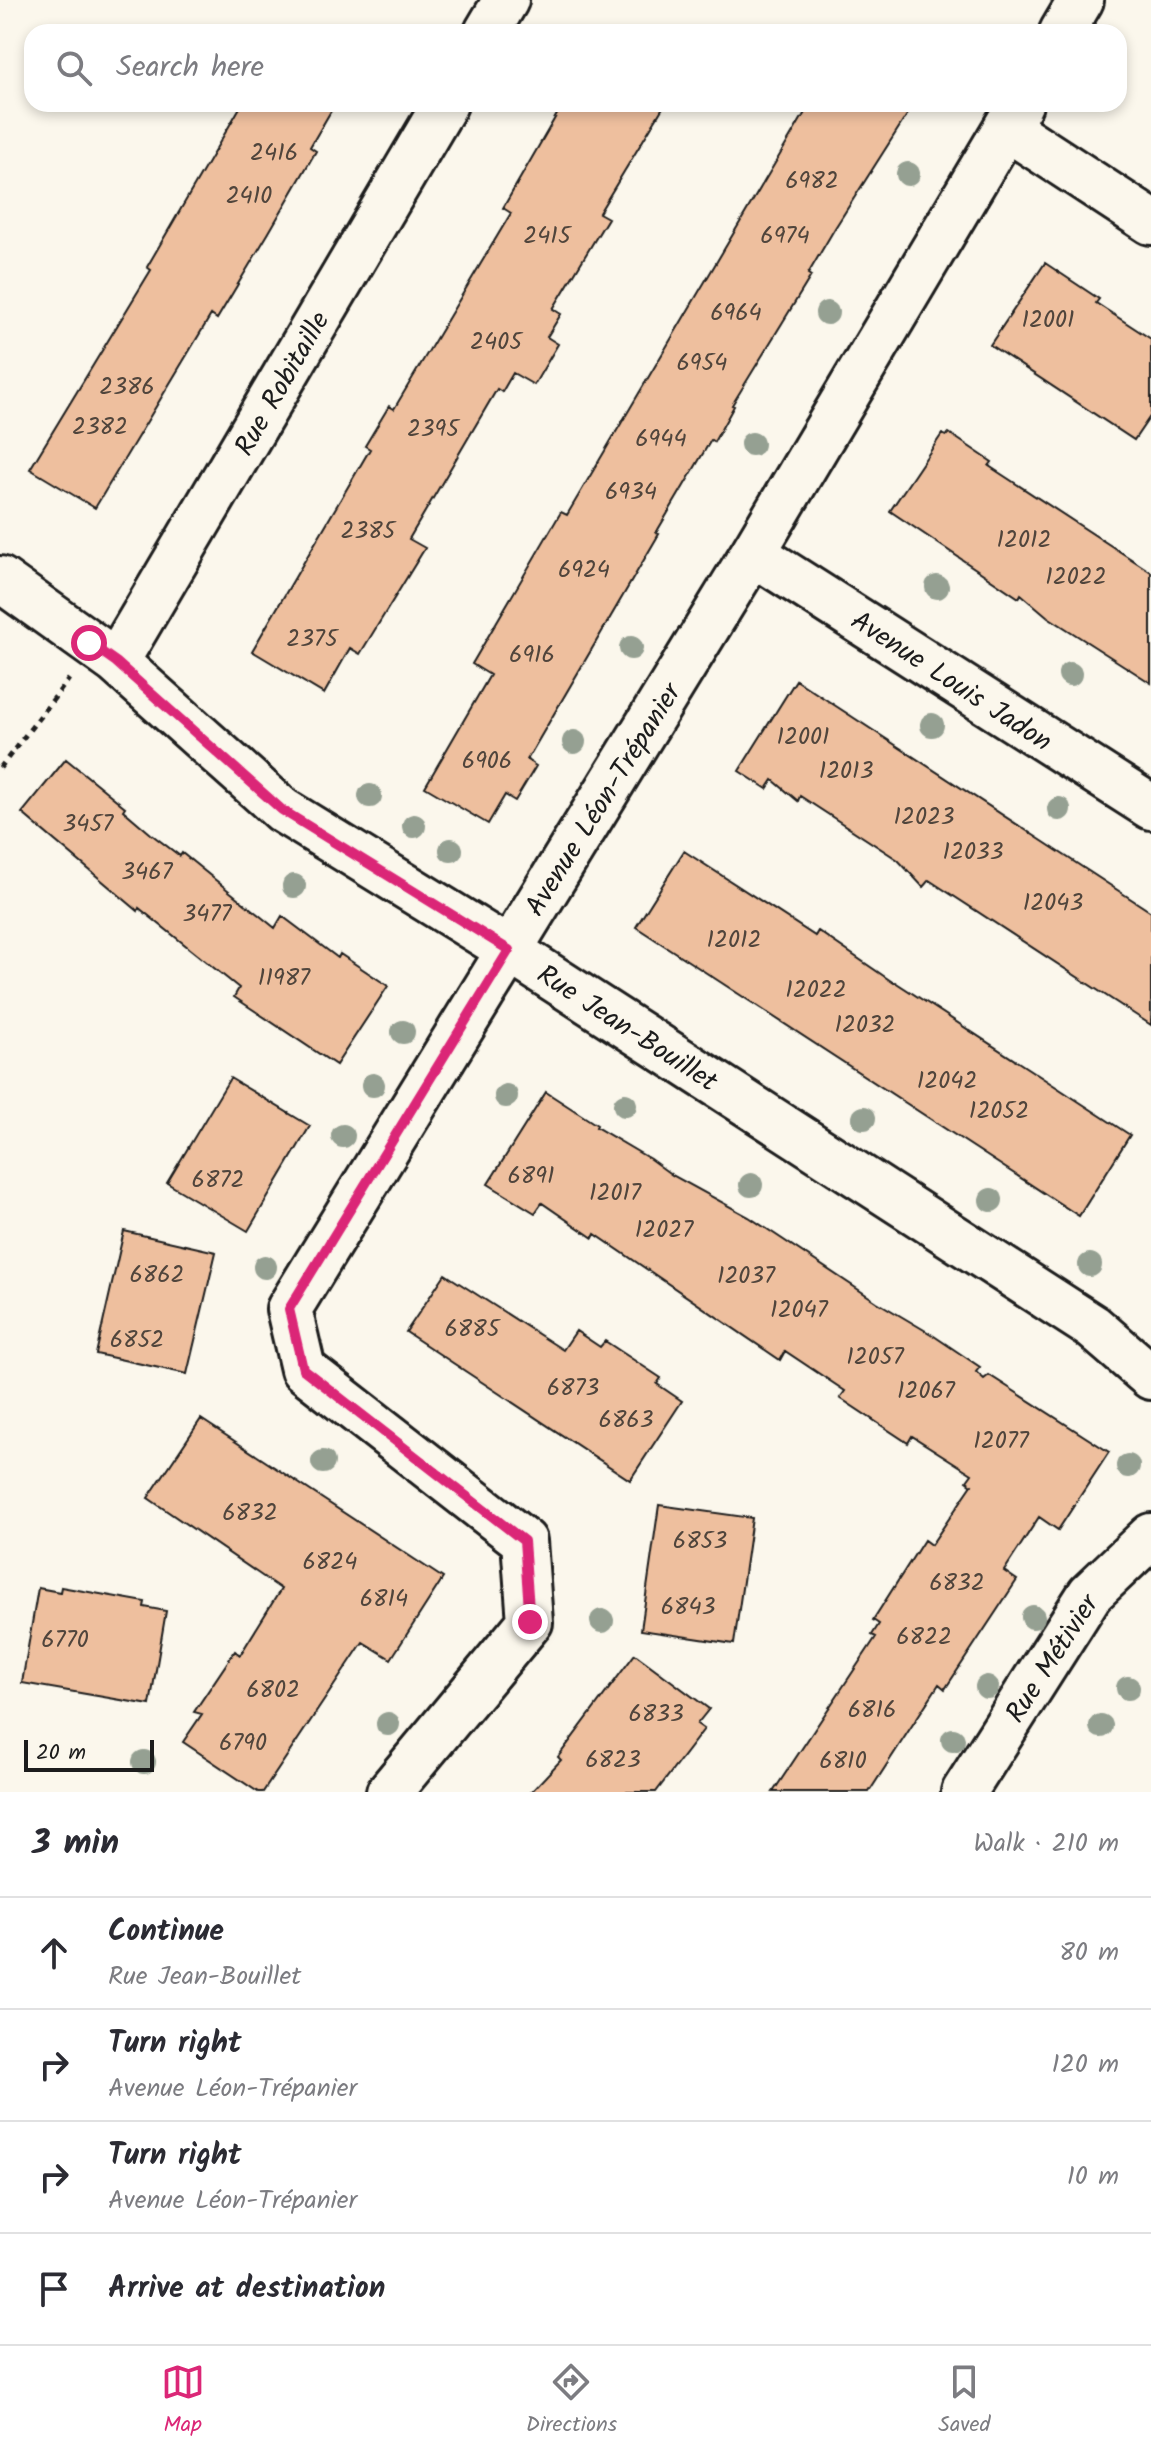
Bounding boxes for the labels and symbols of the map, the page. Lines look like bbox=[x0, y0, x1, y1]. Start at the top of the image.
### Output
house number: 2416 bbox=[250, 134, 298, 173]
house number: 6982 bbox=[785, 162, 839, 201]
house number: 2410 bbox=[226, 177, 272, 216]
house number: 2415 bbox=[523, 217, 573, 256]
house number: 6974 bbox=[760, 217, 810, 256]
house number: 6964 bbox=[710, 294, 762, 333]
house number: 12001 bbox=[1021, 301, 1075, 340]
street label: Rue Robitaille bbox=[223, 303, 343, 465]
house number: 2405 bbox=[470, 323, 524, 362]
house number: 6954 bbox=[676, 344, 728, 383]
house number: 2386 bbox=[99, 368, 155, 407]
house number: 2382 bbox=[72, 408, 128, 447]
house number: 2395 bbox=[407, 410, 461, 449]
house number: 6944 bbox=[635, 420, 687, 459]
house number: 6934 bbox=[605, 473, 657, 512]
house number: 2385 bbox=[341, 512, 398, 551]
house number: 12012 bbox=[997, 521, 1051, 560]
house number: 6924 bbox=[558, 551, 610, 590]
house number: 12022 bbox=[1045, 558, 1107, 597]
street label: Avenue Louis Jadon bbox=[841, 600, 1060, 764]
house number: 2375 bbox=[286, 620, 340, 659]
route start bbox=[71, 625, 107, 661]
house number: 6916 bbox=[509, 636, 555, 675]
street label: Avenue Léon-Trépanier bbox=[514, 673, 695, 926]
house number: 12001 bbox=[776, 718, 830, 757]
house number: 6906 bbox=[462, 742, 512, 781]
house number: 12013 bbox=[819, 752, 873, 791]
house number: 12023 bbox=[893, 798, 955, 837]
house number: 3457 bbox=[63, 805, 114, 844]
house number: 12033 bbox=[943, 833, 1003, 872]
house number: 3467 bbox=[121, 853, 174, 892]
house number: 12043 bbox=[1023, 884, 1083, 923]
house number: 3477 bbox=[182, 895, 232, 934]
house number: 12012 bbox=[707, 921, 761, 960]
street label: Rue Jean-Bouillet bbox=[527, 954, 727, 1105]
house number: 11987 bbox=[258, 959, 311, 998]
house number: 12022 bbox=[785, 971, 847, 1010]
house number: 12032 bbox=[834, 1006, 896, 1045]
house number: 12042 bbox=[917, 1062, 977, 1101]
house number: 12052 bbox=[969, 1092, 1029, 1131]
house number: 6891 bbox=[507, 1157, 555, 1196]
house number: 6872 bbox=[192, 1161, 244, 1200]
house number: 12017 bbox=[589, 1174, 642, 1213]
house number: 12027 bbox=[635, 1211, 694, 1250]
house number: 6862 bbox=[129, 1256, 185, 1295]
house number: 12037 bbox=[717, 1257, 776, 1296]
house number: 12047 bbox=[770, 1291, 829, 1330]
house number: 6885 bbox=[444, 1310, 502, 1349]
house number: 6852 bbox=[110, 1321, 164, 1360]
house number: 12057 bbox=[846, 1338, 905, 1377]
house number: 6873 bbox=[547, 1369, 599, 1408]
house number: 12067 bbox=[897, 1372, 956, 1411]
house number: 6863 bbox=[599, 1401, 653, 1440]
house number: 12077 bbox=[973, 1422, 1030, 1461]
house number: 6832 bbox=[222, 1494, 278, 1533]
house number: 6853 bbox=[673, 1522, 727, 1561]
house number: 6824 bbox=[303, 1543, 357, 1582]
house number: 6832 bbox=[929, 1564, 985, 1603]
house number: 6814 bbox=[360, 1580, 408, 1619]
street label: Rue Métivier bbox=[995, 1584, 1113, 1733]
house number: 6843 bbox=[661, 1588, 715, 1627]
route end bbox=[512, 1604, 548, 1640]
house number: 6822 bbox=[896, 1618, 952, 1657]
house number: 6770 bbox=[41, 1621, 89, 1660]
house number: 6802 bbox=[246, 1671, 300, 1710]
house number: 6816 bbox=[848, 1691, 896, 1730]
house number: 6833 bbox=[628, 1695, 684, 1734]
house number: 6790 bbox=[219, 1724, 267, 1763]
scale bar bbox=[24, 1736, 154, 1772]
house number: 6823 bbox=[585, 1741, 641, 1780]
house number: 6810 bbox=[819, 1742, 867, 1781]

